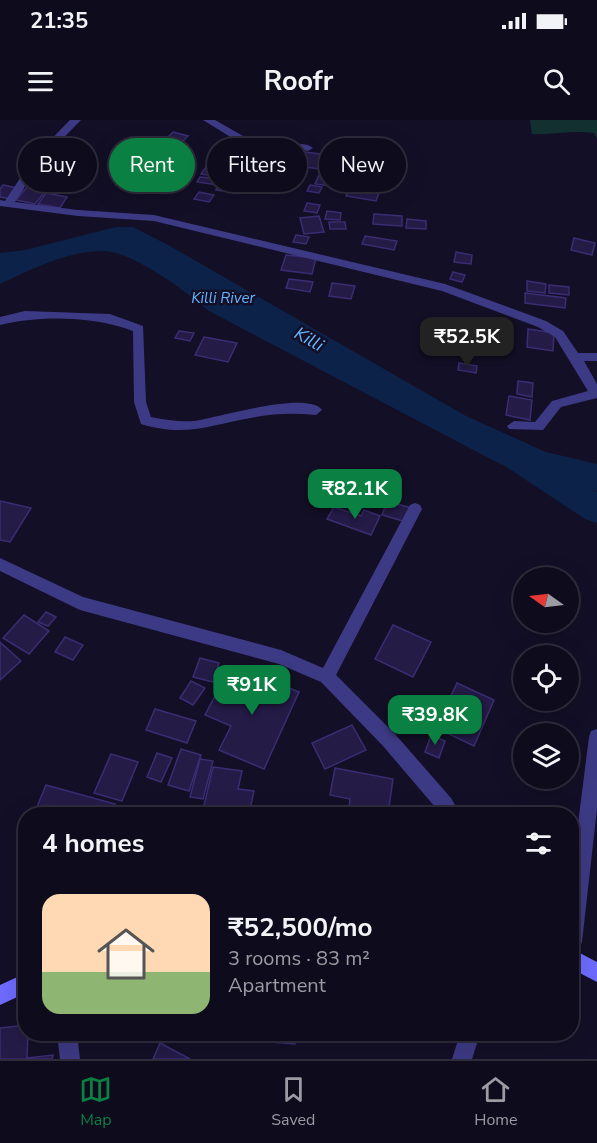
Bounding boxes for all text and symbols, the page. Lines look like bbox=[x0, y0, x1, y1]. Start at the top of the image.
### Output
text: 21:35 bbox=[30, 6, 88, 36]
text: Roofr bbox=[264, 63, 333, 100]
icon: menu bbox=[24, 65, 57, 98]
icon: search bbox=[540, 65, 573, 98]
chip: Buy bbox=[18, 138, 97, 192]
chip: Rent bbox=[109, 138, 195, 192]
chip: Filters bbox=[207, 138, 307, 192]
chip: New bbox=[319, 138, 406, 192]
water label: Killi River bbox=[191, 288, 255, 308]
pin: ₹52.5K bbox=[418, 317, 516, 368]
water label: Killi bbox=[290, 321, 329, 357]
text: ₹52.5K bbox=[434, 323, 500, 350]
pin: ₹82.1K bbox=[306, 469, 404, 520]
text: ₹82.1K bbox=[322, 475, 388, 502]
north arrow bbox=[513, 567, 579, 633]
map controls bbox=[513, 567, 579, 789]
button: locate bbox=[513, 645, 579, 711]
pin: ₹91K bbox=[216, 665, 288, 716]
text: ₹91K bbox=[227, 671, 277, 698]
pin: ₹39.8K bbox=[386, 695, 484, 746]
text: ₹39.8K bbox=[402, 701, 468, 728]
button: layers bbox=[513, 723, 579, 789]
text: 4 homes bbox=[42, 826, 144, 861]
icon: filters bbox=[522, 827, 555, 860]
text: ₹52,500/mo bbox=[228, 910, 372, 945]
icon: home bbox=[90, 918, 162, 990]
text: 3 rooms · 83 m² bbox=[228, 945, 370, 972]
text: Apartment bbox=[228, 972, 326, 999]
tab: Map bbox=[79, 1073, 112, 1131]
tab: Saved bbox=[271, 1073, 315, 1131]
tab: Home bbox=[474, 1073, 518, 1131]

